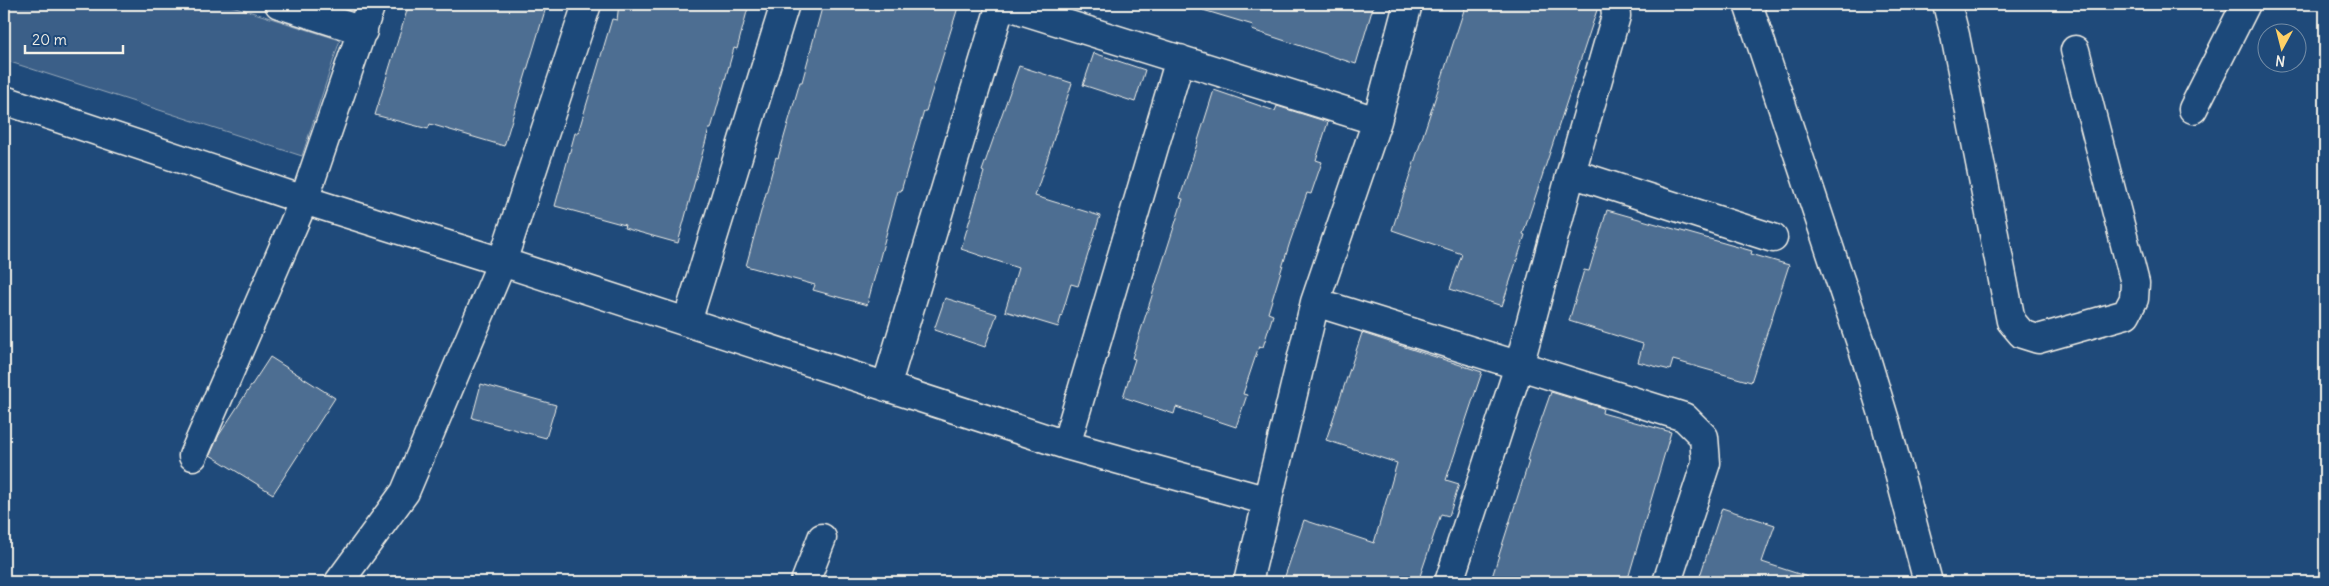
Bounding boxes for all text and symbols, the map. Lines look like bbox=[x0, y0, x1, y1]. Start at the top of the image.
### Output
scale bar bbox=[25, 22, 122, 54]
north arrow bbox=[2256, 22, 2306, 72]
text: 20 m bbox=[32, 30, 67, 49]
text: N bbox=[2275, 51, 2286, 70]

